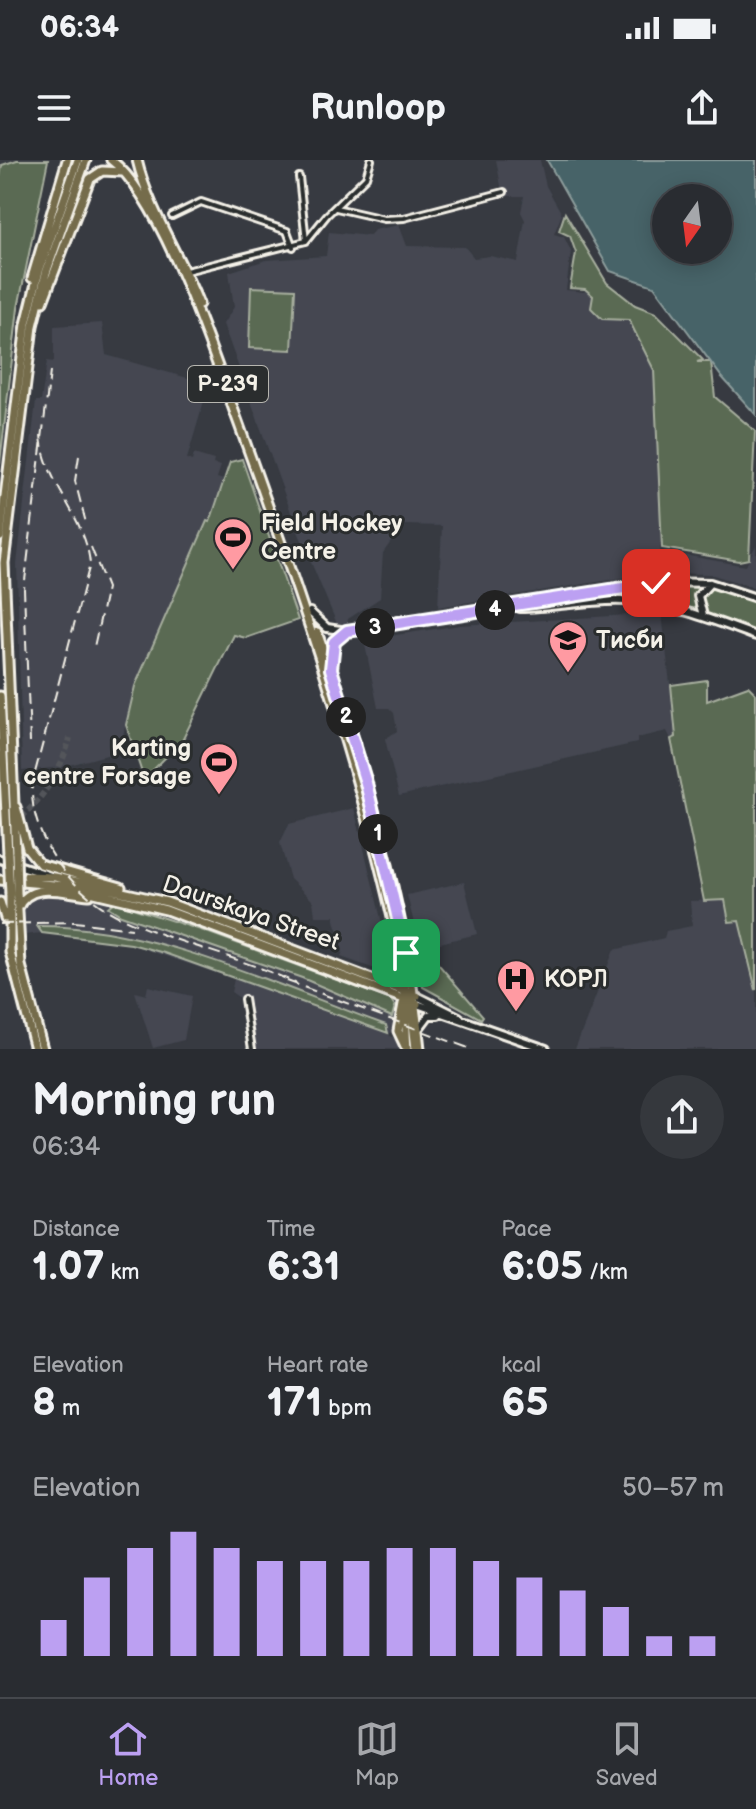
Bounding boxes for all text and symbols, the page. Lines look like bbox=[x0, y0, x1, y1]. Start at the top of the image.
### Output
text: 06:34 bbox=[40, 10, 119, 46]
icon: menu bbox=[32, 86, 76, 130]
icon: share bbox=[680, 86, 724, 130]
text: Runloop bbox=[310, 87, 446, 130]
north arrow bbox=[652, 184, 732, 264]
map controls bbox=[652, 184, 732, 264]
road number: Р-239 bbox=[188, 366, 268, 402]
place label: Field Hockey Centre bbox=[261, 509, 402, 566]
sports icon: Field Hockey Centre bbox=[212, 516, 254, 571]
pin bbox=[622, 549, 690, 617]
icon: check bbox=[634, 561, 678, 605]
pin: 4 bbox=[475, 590, 515, 630]
text: 4 bbox=[489, 596, 501, 623]
pin: 3 bbox=[355, 608, 395, 648]
text: 3 bbox=[369, 614, 381, 641]
school or university icon: Тисби bbox=[547, 619, 589, 674]
place label: Тисби bbox=[596, 626, 664, 655]
pin: 2 bbox=[326, 697, 366, 737]
text: 2 bbox=[339, 703, 353, 730]
place label: Karting centre Forsage bbox=[23, 734, 191, 791]
sports icon: Karting centre Forsage bbox=[198, 741, 240, 796]
pin: 1 bbox=[358, 814, 398, 854]
text: 1 bbox=[373, 820, 383, 847]
street label: Daurskaya Street bbox=[159, 869, 344, 957]
pin bbox=[372, 919, 440, 987]
icon: arrive bbox=[384, 931, 428, 975]
hospital icon: КОРЛ bbox=[495, 958, 537, 1013]
place label: КОРЛ bbox=[544, 965, 608, 994]
text: Morning run bbox=[32, 1075, 276, 1128]
button: share bbox=[640, 1075, 724, 1159]
text: 06:34 bbox=[32, 1132, 100, 1163]
text: Distance bbox=[32, 1216, 120, 1243]
text: Time bbox=[267, 1216, 315, 1243]
text: Pace bbox=[501, 1216, 552, 1243]
text: 1.07 bbox=[32, 1243, 105, 1291]
text: 6:31 bbox=[267, 1243, 341, 1291]
text: 6:05 bbox=[501, 1243, 583, 1291]
text: km bbox=[105, 1259, 140, 1286]
text: /km bbox=[583, 1259, 628, 1286]
text: Elevation bbox=[32, 1352, 124, 1379]
text: Heart rate bbox=[267, 1352, 368, 1379]
text: kcal bbox=[501, 1352, 541, 1379]
text: 8 bbox=[32, 1379, 56, 1427]
text: 171 bbox=[267, 1379, 322, 1427]
text: 65 bbox=[501, 1379, 549, 1427]
text: m bbox=[56, 1395, 80, 1422]
text: bpm bbox=[322, 1395, 372, 1422]
text: Elevation bbox=[32, 1473, 140, 1504]
text: 50–57 m bbox=[622, 1473, 724, 1504]
tab: Home bbox=[98, 1717, 158, 1792]
tab: Map bbox=[355, 1717, 399, 1792]
tab: Saved bbox=[596, 1717, 658, 1792]

